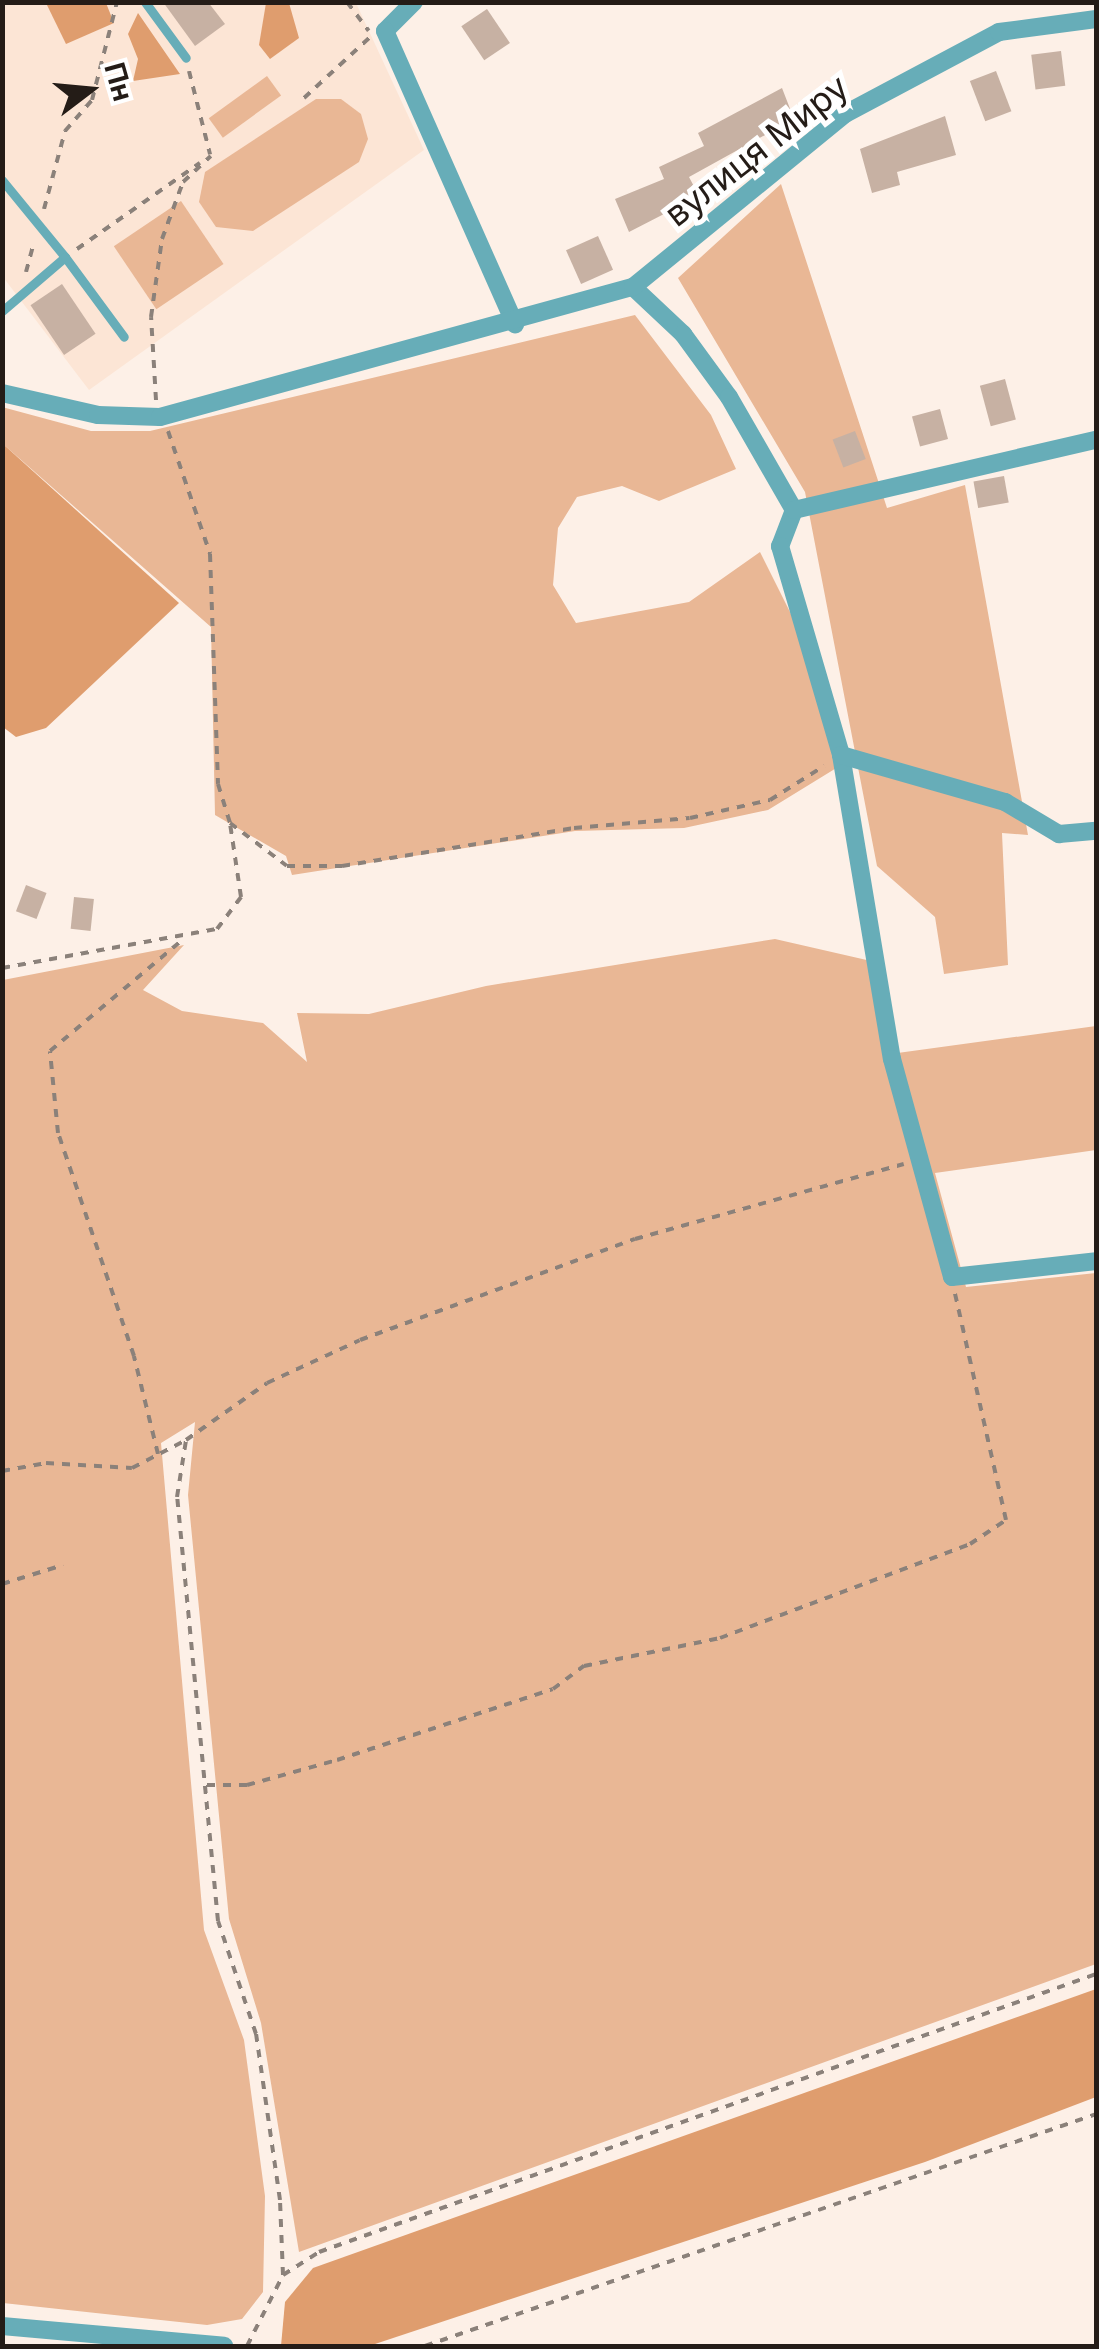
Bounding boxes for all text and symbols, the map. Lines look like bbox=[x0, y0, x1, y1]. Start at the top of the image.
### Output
north arrow bbox=[40, 40, 140, 140]
text: Пн bbox=[97, 59, 140, 105]
street label: вулиця Миру bbox=[656, 65, 856, 235]

